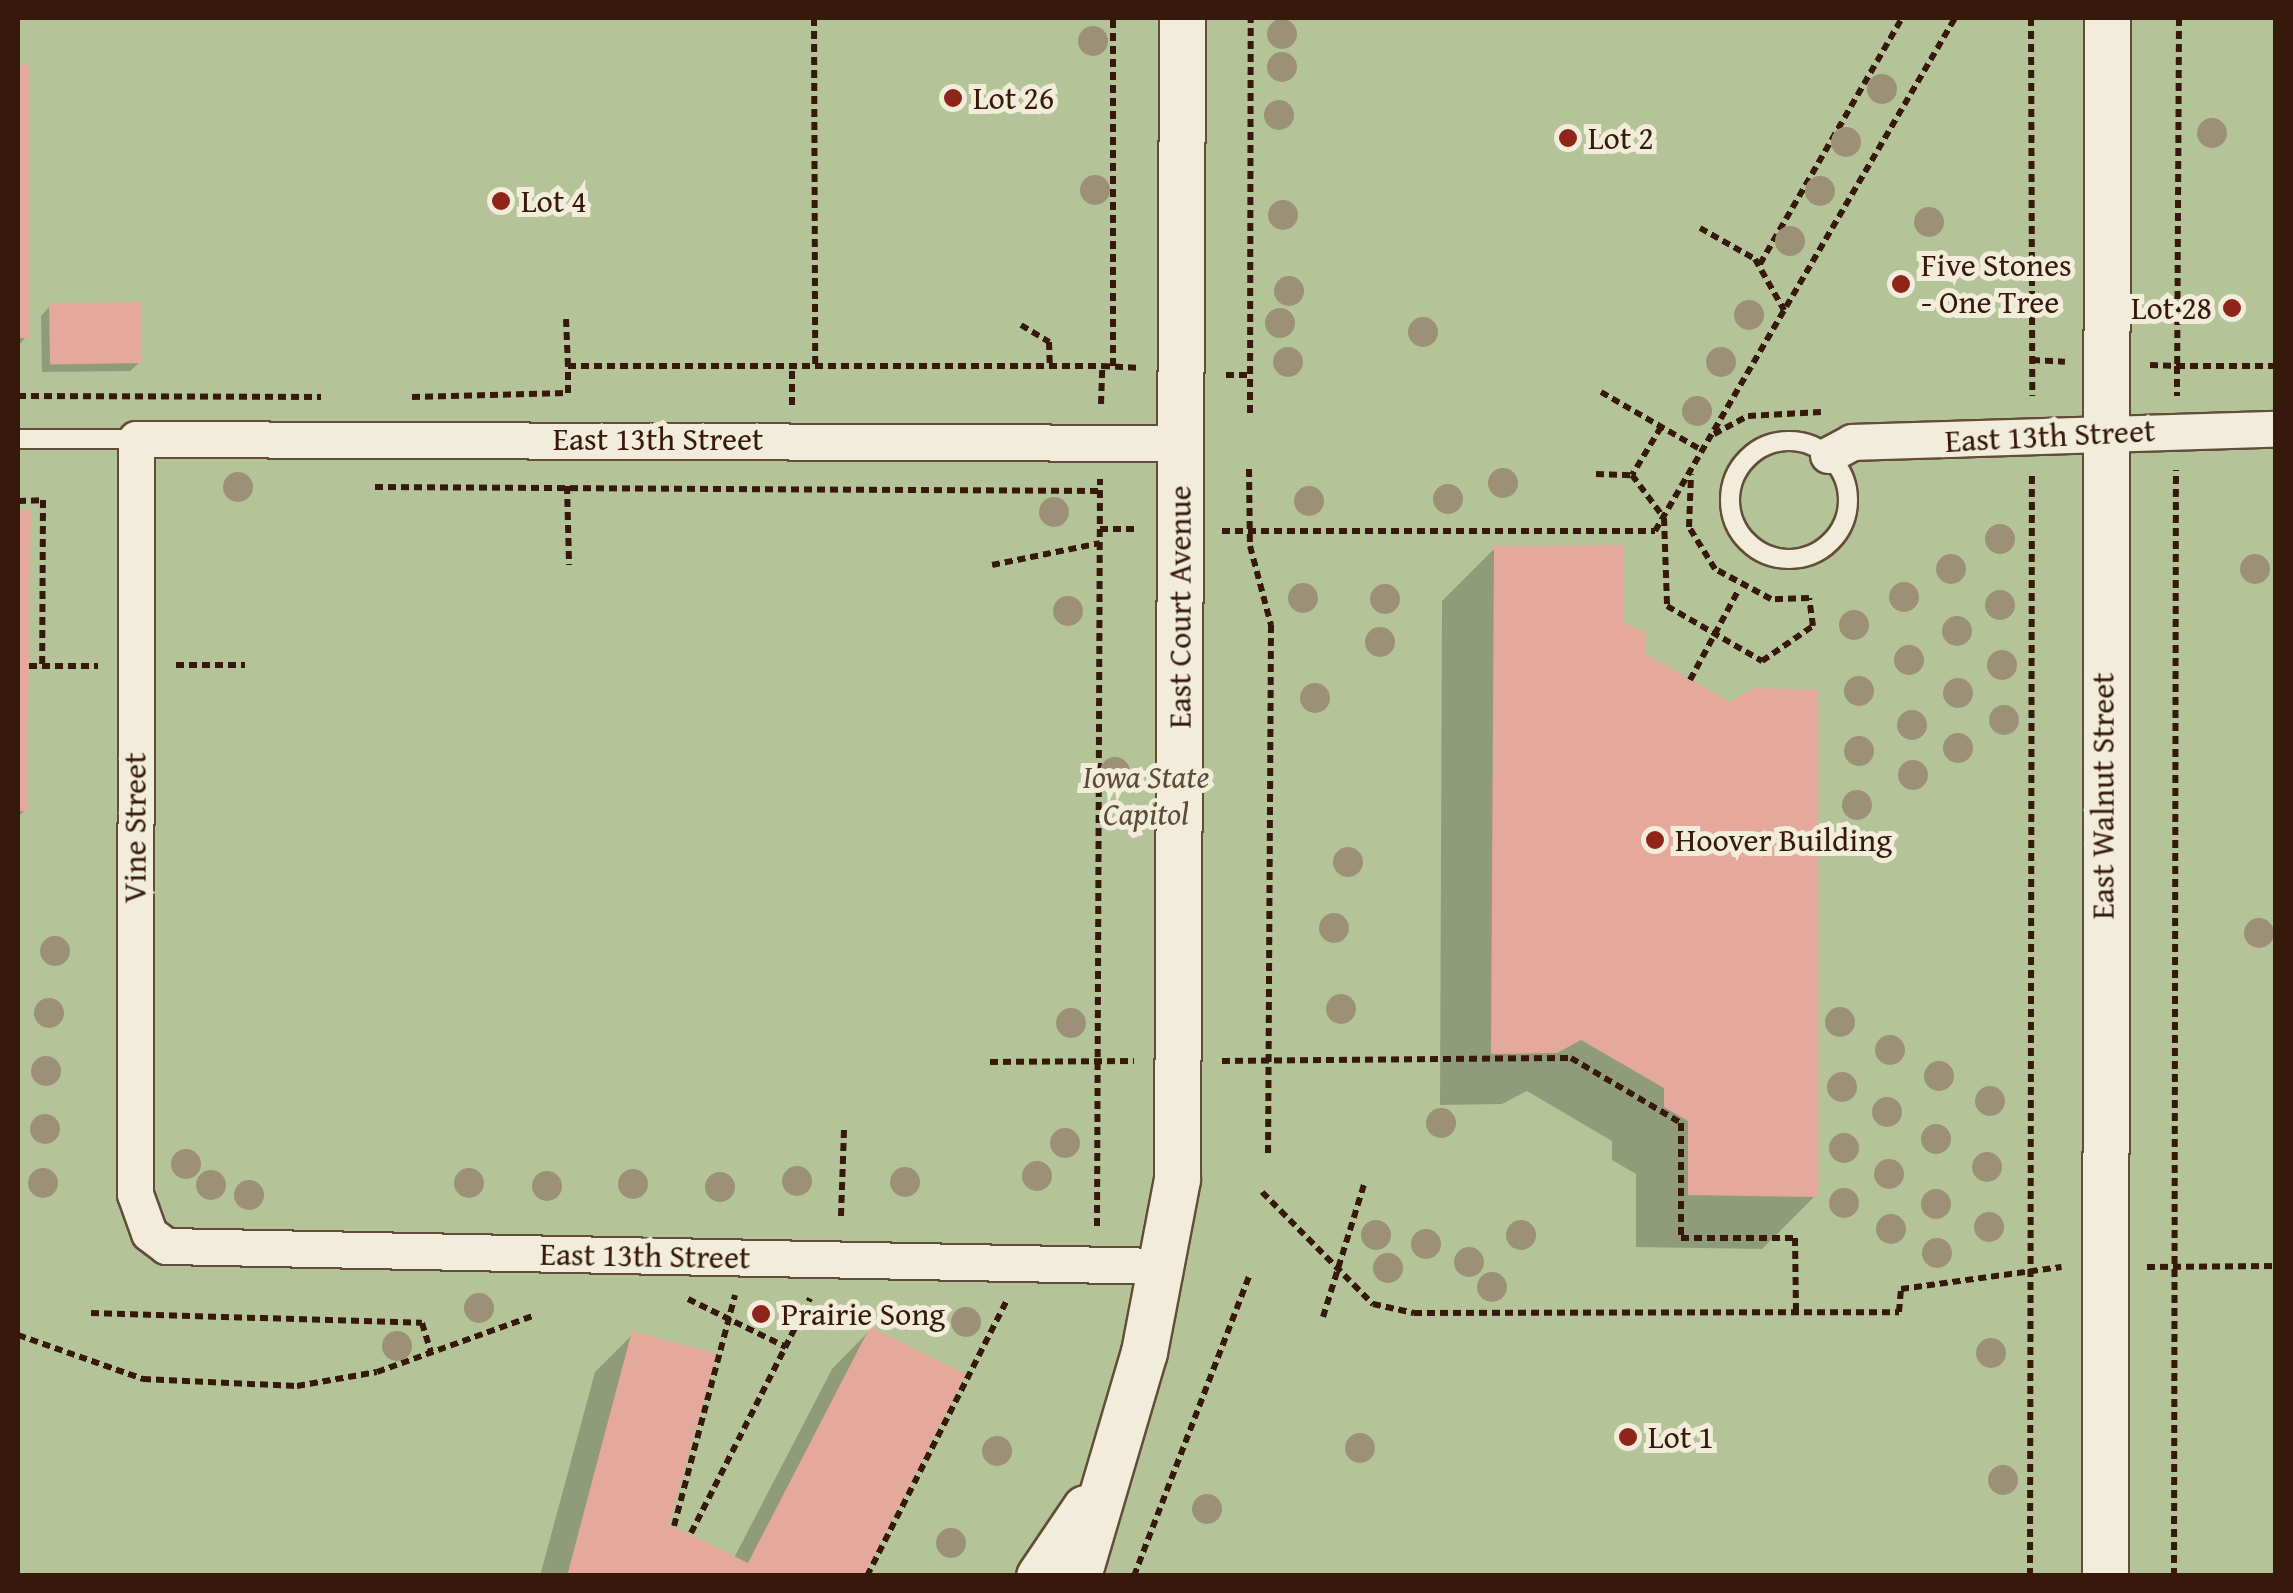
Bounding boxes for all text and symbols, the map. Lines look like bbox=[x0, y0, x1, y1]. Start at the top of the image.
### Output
place label: Lot 26 bbox=[973, 79, 1054, 117]
marker: Lot 26 bbox=[942, 87, 964, 109]
place label: Lot 2 bbox=[1588, 119, 1654, 157]
marker: Lot 2 bbox=[1557, 127, 1579, 149]
place label: Lot 4 bbox=[521, 182, 587, 220]
marker: Lot 4 bbox=[490, 190, 512, 212]
place label: Five Stones - One Tree bbox=[1921, 247, 2072, 322]
marker: Five Stones - One Tree bbox=[1890, 273, 1912, 295]
place label: Lot 28 bbox=[2131, 289, 2212, 327]
marker: Lot 28 bbox=[2221, 297, 2243, 319]
street label: East 13th Street bbox=[1944, 411, 2156, 461]
street label: East 13th Street bbox=[553, 420, 763, 458]
street label: East Court Avenue bbox=[1161, 485, 1199, 729]
street label: East Walnut Street bbox=[2084, 672, 2122, 919]
street label: Vine Street bbox=[116, 753, 154, 903]
park label: Iowa State Capitol bbox=[1083, 759, 1209, 834]
place label: Hoover Building bbox=[1675, 821, 1892, 859]
marker: Hoover Building bbox=[1644, 829, 1666, 851]
street label: East 13th Street bbox=[539, 1235, 751, 1277]
place label: Prairie Song bbox=[781, 1295, 945, 1333]
marker: Prairie Song bbox=[750, 1303, 772, 1325]
place label: Lot 1 bbox=[1648, 1418, 1714, 1456]
marker: Lot 1 bbox=[1617, 1426, 1639, 1448]

